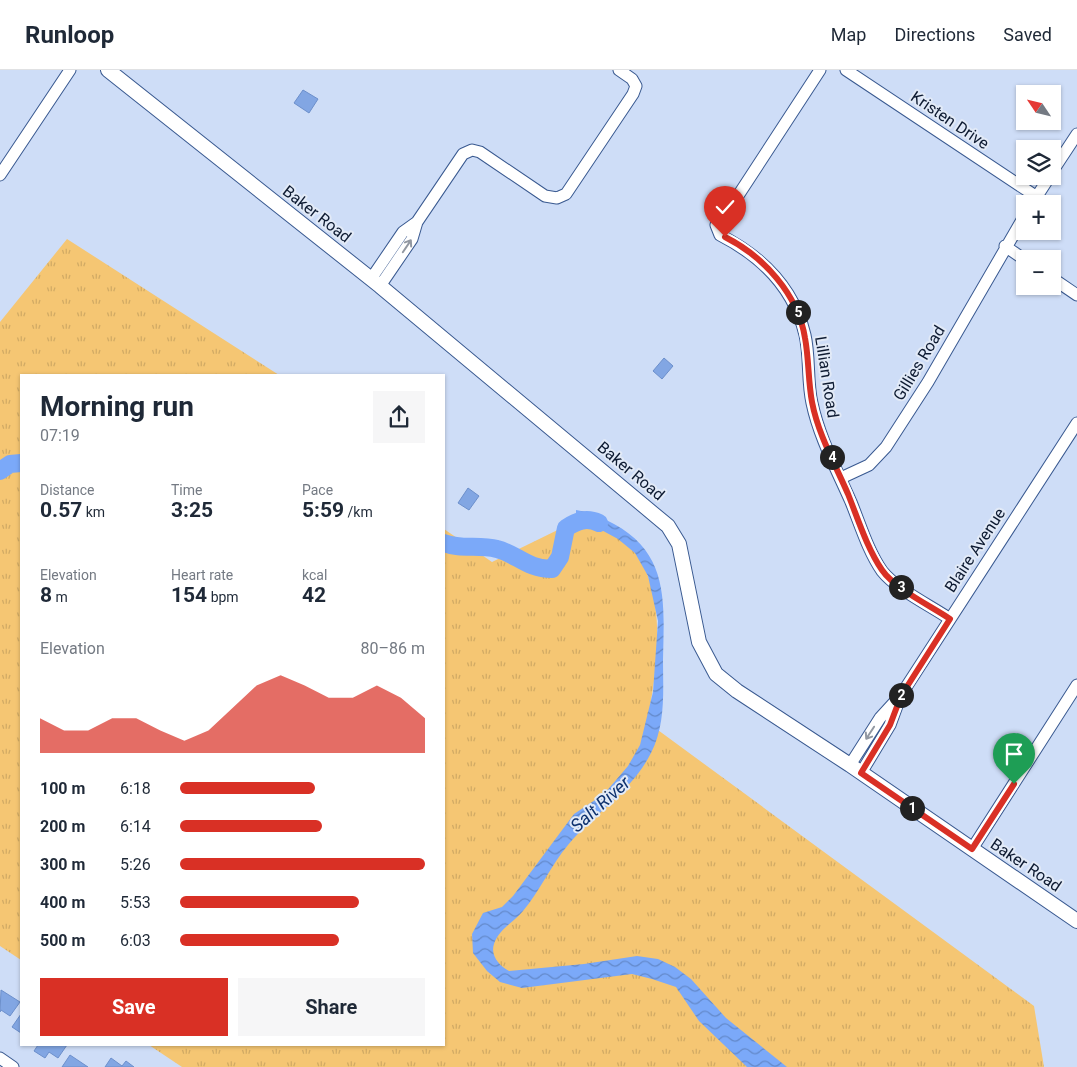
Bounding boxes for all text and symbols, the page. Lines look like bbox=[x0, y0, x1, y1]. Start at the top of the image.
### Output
text: Runloop bbox=[25, 21, 114, 49]
text: Map bbox=[831, 24, 866, 45]
text: Directions bbox=[894, 24, 975, 45]
text: Saved bbox=[1003, 24, 1052, 45]
north arrow bbox=[1016, 85, 1061, 130]
map controls bbox=[1016, 85, 1061, 295]
street label: Kristen Drive bbox=[907, 87, 993, 153]
button: layers bbox=[1016, 140, 1061, 185]
street label: Baker Road bbox=[279, 182, 355, 246]
pin bbox=[704, 186, 746, 237]
icon: check bbox=[711, 193, 739, 221]
button: + bbox=[1016, 195, 1061, 240]
one-way arrow bbox=[402, 239, 412, 253]
button: − bbox=[1016, 250, 1061, 295]
pin: 5 bbox=[786, 300, 810, 324]
text: 5 bbox=[794, 304, 803, 320]
street label: Gillies Road bbox=[889, 322, 949, 404]
street label: Lillian Road bbox=[811, 335, 843, 419]
text: Morning run bbox=[40, 390, 194, 423]
button: share bbox=[373, 391, 425, 443]
text: 07:19 bbox=[40, 426, 80, 445]
street label: Baker Road bbox=[594, 438, 668, 504]
pin: 4 bbox=[820, 444, 844, 470]
text: 4 bbox=[828, 449, 837, 465]
text: Distance bbox=[40, 482, 95, 498]
text: Time bbox=[171, 482, 202, 498]
text: Pace bbox=[302, 482, 333, 498]
text: 0.57 bbox=[40, 498, 82, 522]
text: 3:25 bbox=[171, 498, 213, 522]
text: 5:59 bbox=[302, 498, 344, 522]
text: km bbox=[82, 504, 105, 520]
text: /km bbox=[344, 504, 373, 520]
street label: Blaire Avenue bbox=[941, 504, 1009, 596]
text: Elevation bbox=[40, 567, 97, 583]
text: Heart rate bbox=[171, 567, 233, 583]
text: kcal bbox=[302, 567, 327, 583]
pin: 3 bbox=[888, 574, 914, 600]
text: 3 bbox=[897, 579, 906, 595]
text: 8 bbox=[40, 583, 52, 607]
text: 154 bbox=[171, 583, 207, 607]
text: 42 bbox=[302, 583, 326, 607]
text: m bbox=[52, 589, 68, 605]
text: bpm bbox=[207, 589, 239, 605]
text: Elevation bbox=[40, 639, 105, 658]
text: 80–86 m bbox=[361, 639, 425, 658]
pin: 2 bbox=[888, 682, 914, 708]
text: 2 bbox=[897, 687, 906, 703]
one-way arrow bbox=[865, 726, 875, 740]
pin bbox=[993, 733, 1035, 784]
icon: arrive bbox=[1000, 740, 1028, 768]
water label: Salt River bbox=[566, 771, 635, 836]
text: 100 m bbox=[40, 779, 85, 798]
text: 6:18 bbox=[120, 779, 151, 798]
pin: 1 bbox=[900, 796, 924, 820]
text: 1 bbox=[908, 800, 917, 816]
text: 200 m bbox=[40, 817, 85, 836]
text: 6:14 bbox=[120, 817, 151, 836]
street label: Baker Road bbox=[987, 834, 1065, 896]
text: 300 m bbox=[40, 855, 85, 874]
text: 5:26 bbox=[120, 855, 151, 874]
text: 400 m bbox=[40, 893, 85, 912]
text: 5:53 bbox=[120, 893, 151, 912]
text: 500 m bbox=[40, 931, 85, 950]
text: 6:03 bbox=[120, 931, 151, 950]
button: Save bbox=[40, 978, 228, 1036]
button: Share bbox=[238, 978, 425, 1036]

